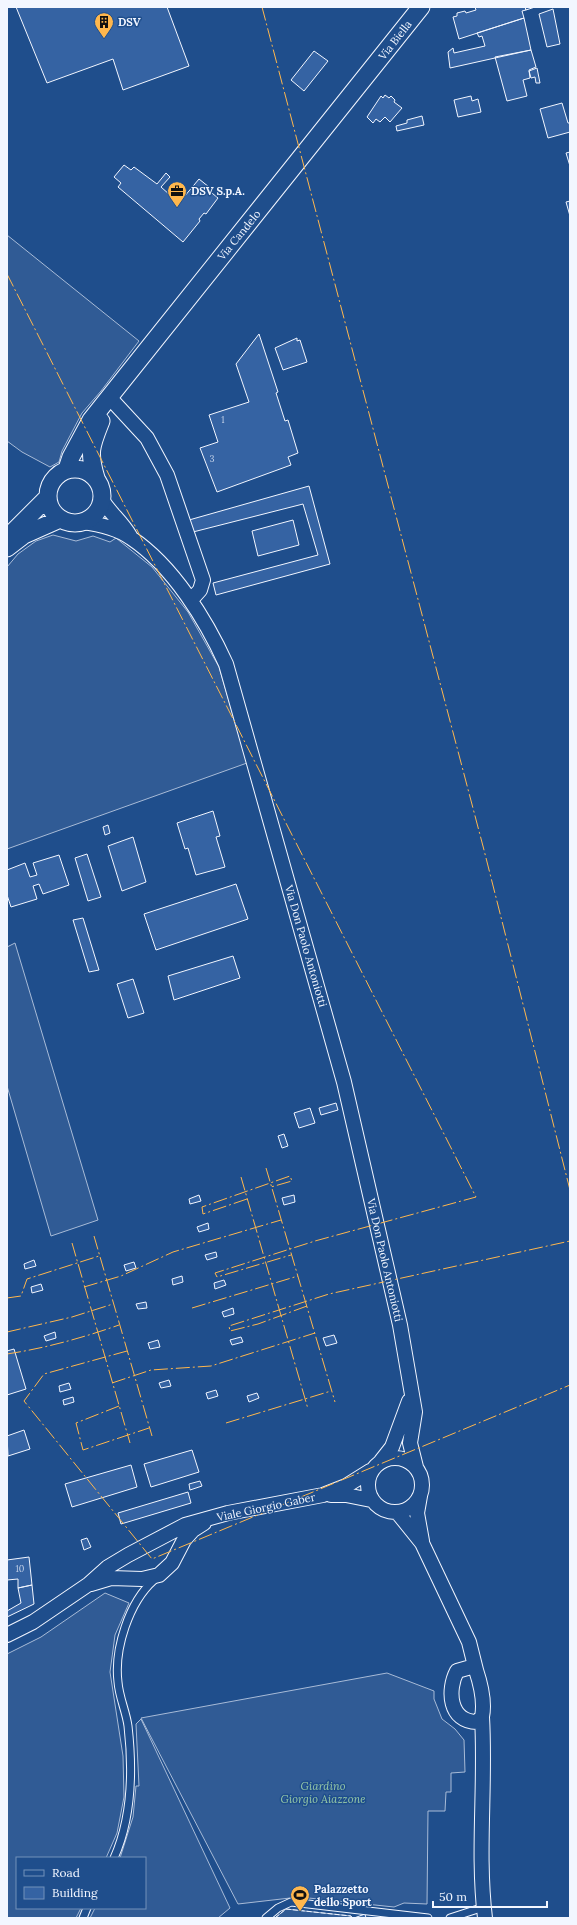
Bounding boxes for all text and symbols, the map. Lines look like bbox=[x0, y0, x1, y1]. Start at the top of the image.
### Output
building icon: DSV bbox=[93, 11, 115, 39]
place label: DSV bbox=[118, 15, 141, 29]
street label: Via Biella bbox=[375, 17, 415, 63]
office icon: DSV S.p.A. bbox=[166, 180, 188, 208]
place label: DSV S.p.A. bbox=[191, 184, 245, 198]
street label: Via Candelo bbox=[214, 207, 264, 264]
house number: 1 bbox=[221, 414, 225, 425]
house number: 3 bbox=[209, 453, 215, 464]
street label: Via Don Paolo Antoniotti bbox=[282, 883, 330, 1008]
street label: Via Don Paolo Antoniotti bbox=[364, 1196, 406, 1323]
street label: Viale Giorgio Gaber bbox=[215, 1490, 317, 1524]
house number: 10 bbox=[16, 1563, 25, 1574]
park label: Giardino Giorgio Aiazzone bbox=[281, 1779, 366, 1806]
legend bbox=[16, 1857, 146, 1909]
text: Road bbox=[52, 1865, 80, 1880]
place label: Palazzetto dello Sport bbox=[314, 1882, 372, 1909]
scale bar bbox=[433, 1883, 547, 1909]
sports icon: Palazzetto dello Sport bbox=[289, 1884, 311, 1912]
text: Building bbox=[52, 1885, 98, 1900]
text: 50 m bbox=[439, 1889, 467, 1904]

